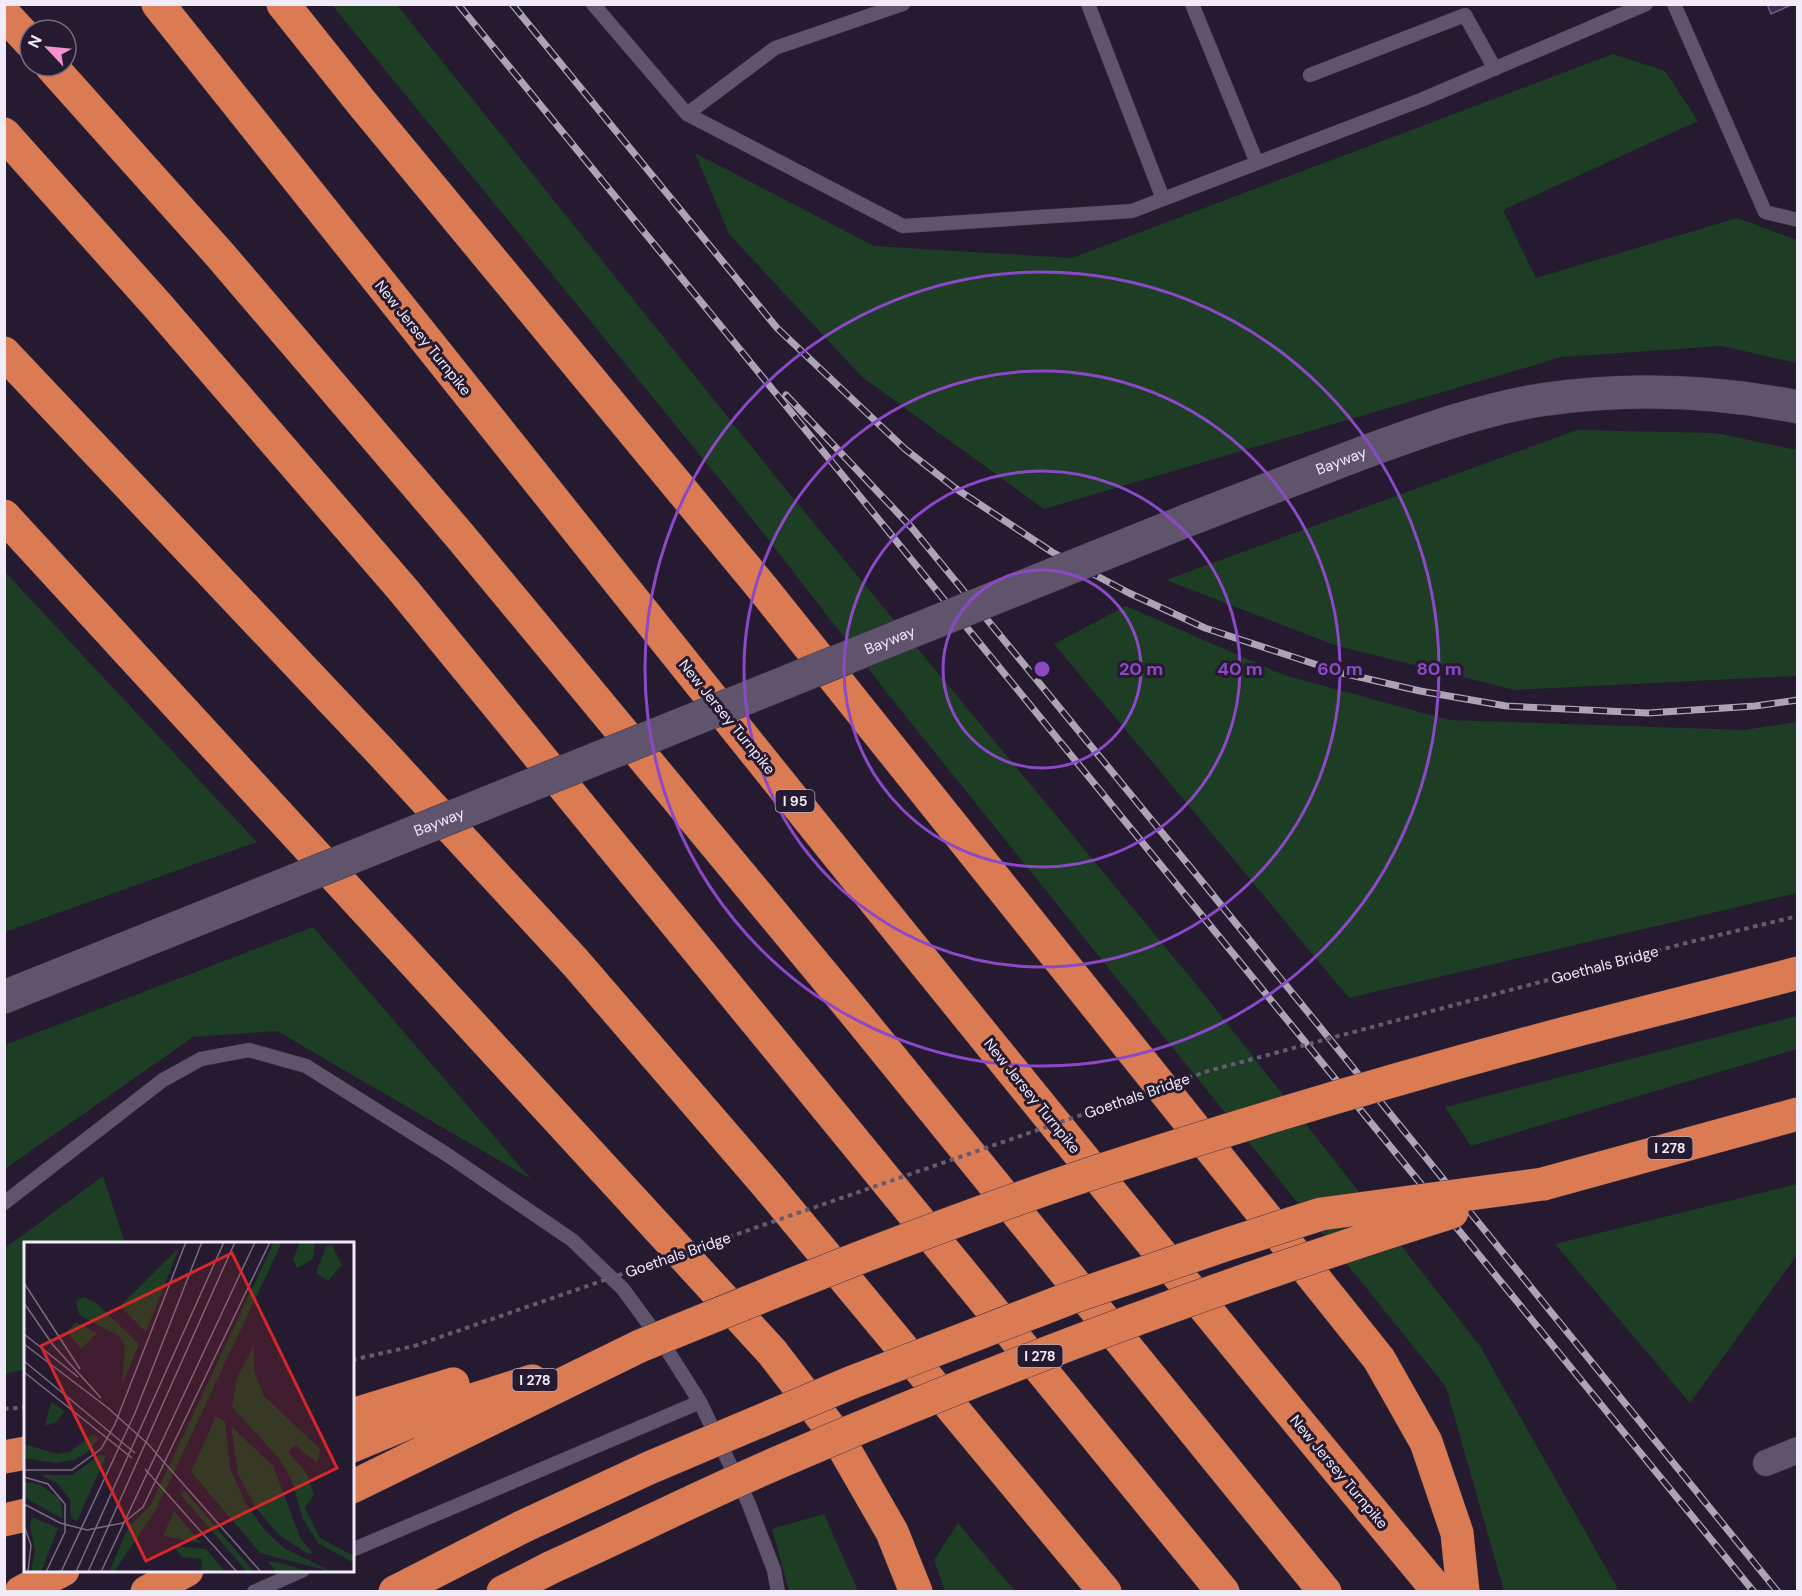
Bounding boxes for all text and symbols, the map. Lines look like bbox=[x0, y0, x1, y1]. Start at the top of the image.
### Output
north arrow bbox=[18, 18, 78, 78]
text: N bbox=[23, 32, 47, 51]
street label: New Jersey Turnpike bbox=[370, 276, 476, 400]
street label: Bayway bbox=[1313, 442, 1370, 480]
street label: Bayway bbox=[862, 621, 919, 659]
street label: New Jersey Turnpike bbox=[674, 655, 780, 779]
text: 20 m bbox=[1119, 657, 1163, 681]
text: 40 m bbox=[1217, 657, 1263, 681]
text: 60 m bbox=[1317, 657, 1363, 681]
text: 80 m bbox=[1416, 657, 1462, 681]
centre of rings bbox=[1032, 659, 1052, 679]
road number: I 95 bbox=[776, 790, 814, 812]
street label: Bayway bbox=[411, 803, 468, 841]
street label: Goethals Bridge bbox=[1549, 941, 1661, 989]
street label: New Jersey Turnpike bbox=[979, 1034, 1085, 1158]
street label: Goethals Bridge bbox=[1082, 1069, 1192, 1123]
road number: I 278 bbox=[1648, 1137, 1692, 1159]
street label: Goethals Bridge bbox=[623, 1228, 733, 1282]
inset map bbox=[24, 1242, 354, 1572]
road number: I 278 bbox=[1018, 1345, 1062, 1367]
road number: I 278 bbox=[512, 1369, 558, 1391]
street label: New Jersey Turnpike bbox=[1285, 1411, 1393, 1533]

